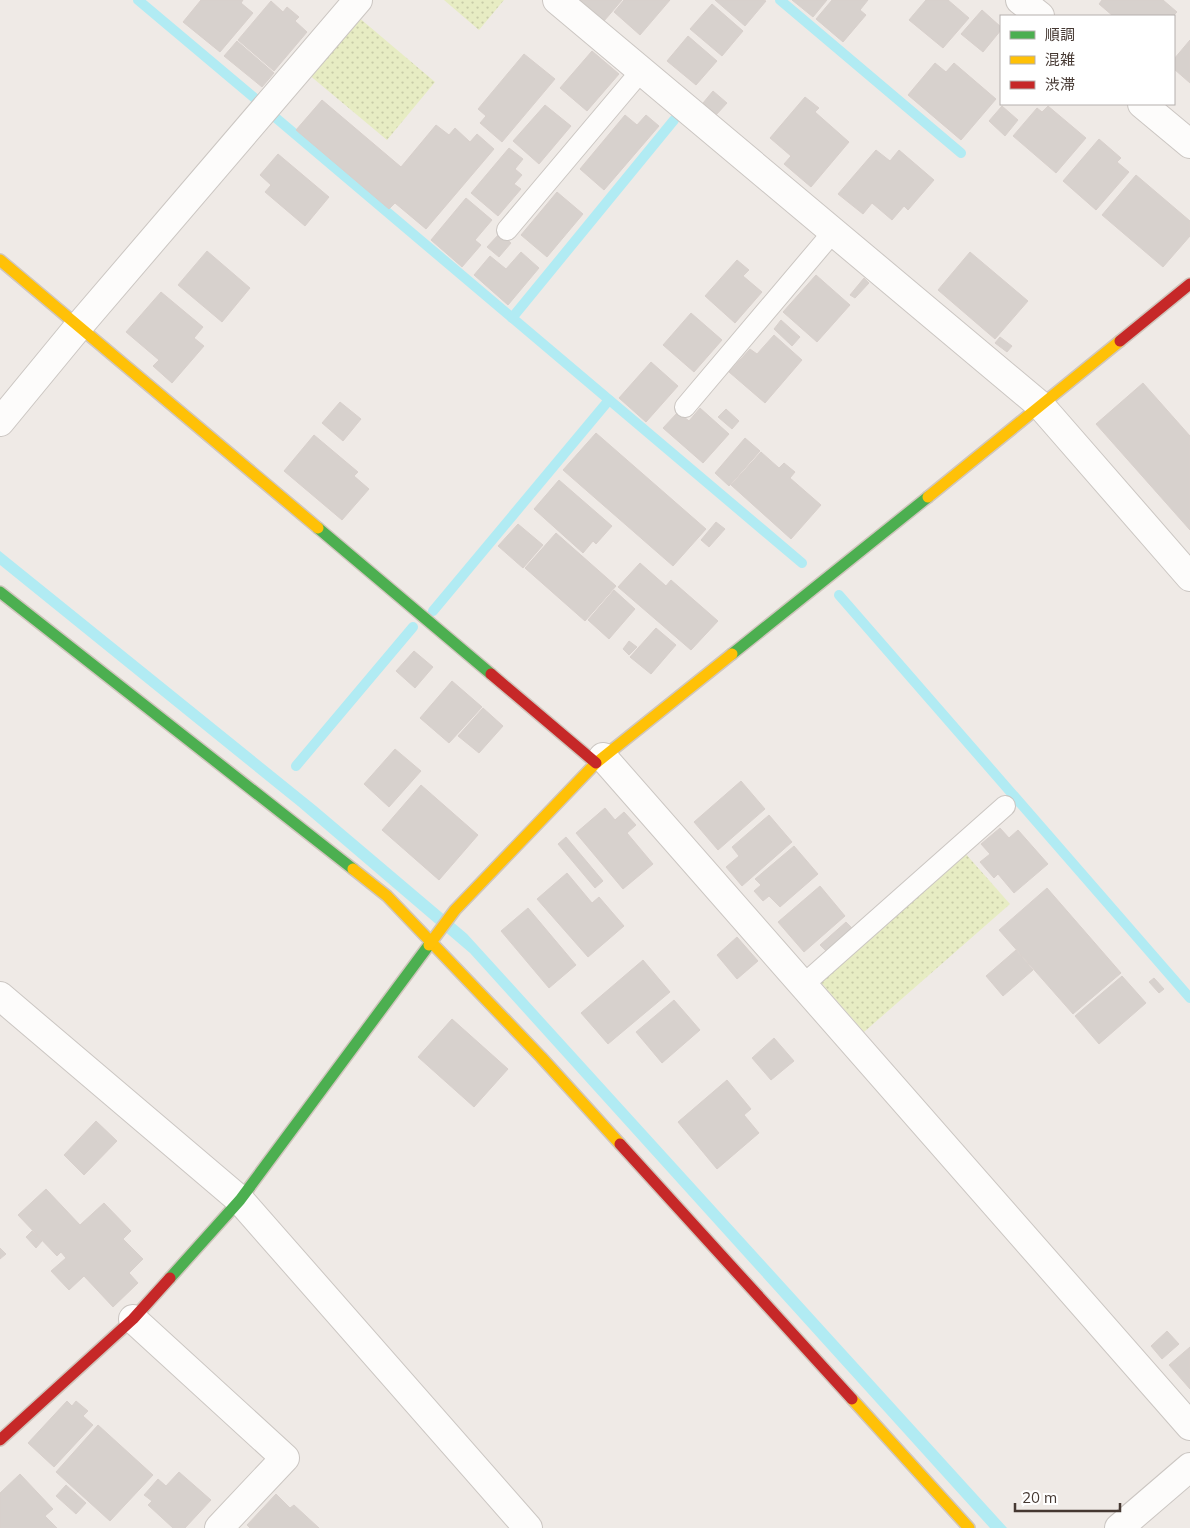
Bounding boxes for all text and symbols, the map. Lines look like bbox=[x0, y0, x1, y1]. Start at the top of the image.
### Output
legend bbox=[1000, 15, 1175, 105]
text: 順調 bbox=[1045, 25, 1075, 44]
text: 混雑 bbox=[1045, 50, 1075, 69]
text: 渋滞 bbox=[1045, 75, 1075, 94]
scale bar bbox=[1015, 1480, 1120, 1512]
text: 20 m bbox=[1022, 1488, 1057, 1507]

